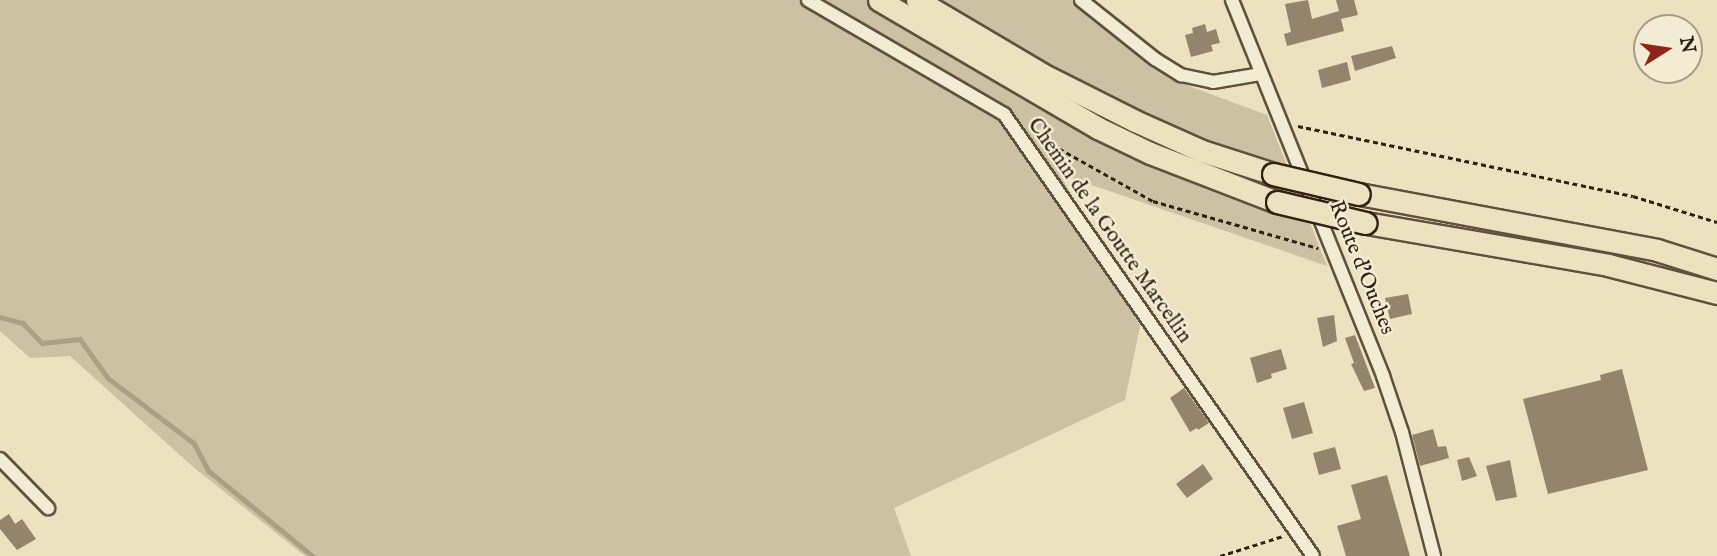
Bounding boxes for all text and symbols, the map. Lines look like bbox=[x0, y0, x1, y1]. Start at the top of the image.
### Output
north arrow bbox=[1633, 14, 1703, 84]
text: N bbox=[1673, 35, 1700, 56]
street label: Chemin de la Goutte Marcellin bbox=[1021, 114, 1197, 348]
street label: Route d'Ouches bbox=[1323, 198, 1399, 338]

